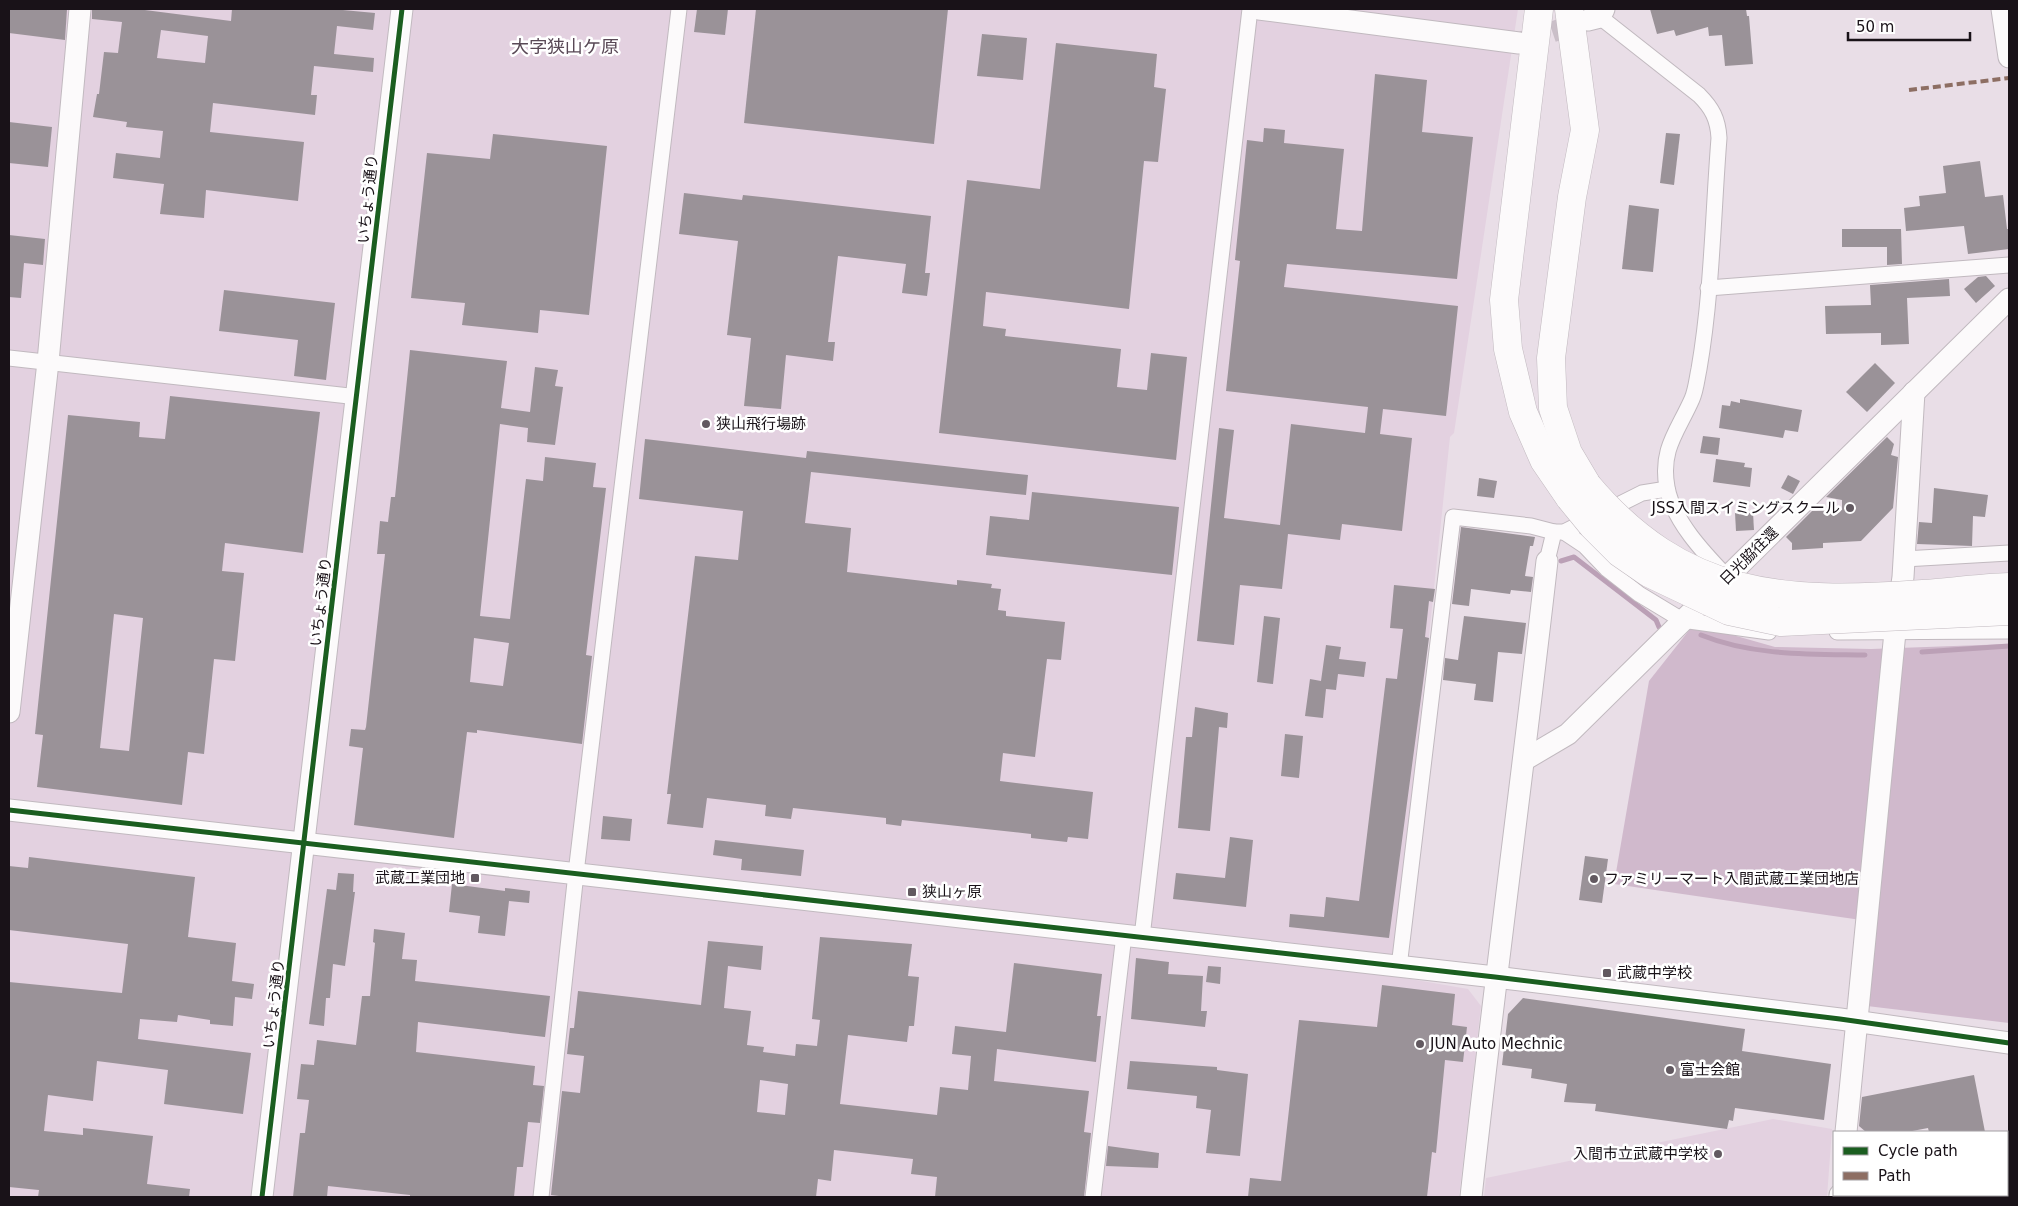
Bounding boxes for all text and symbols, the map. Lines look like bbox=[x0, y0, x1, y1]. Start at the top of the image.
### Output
scale bar bbox=[1848, 10, 1970, 42]
text: 50 m bbox=[1856, 18, 1894, 36]
district label: 大字狭山ケ原 bbox=[511, 36, 619, 57]
street label: いちょう通り bbox=[354, 153, 382, 245]
place label: 狭山飛行場跡 bbox=[716, 415, 806, 433]
marker: 狭山飛行場跡 bbox=[700, 418, 712, 430]
place label: JSS入間スイミングスクール bbox=[1651, 499, 1840, 517]
marker: JSS入間スイミングスクール bbox=[1844, 502, 1856, 514]
street label: 日光脇往還 bbox=[1716, 523, 1782, 589]
street label: いちょう通り bbox=[307, 556, 335, 648]
place label: 武蔵工業団地 bbox=[375, 869, 465, 887]
place label: ファミリーマート入間武蔵工業団地店 bbox=[1604, 870, 1859, 888]
marker: 武蔵工業団地 bbox=[469, 872, 481, 884]
marker: ファミリーマート入間武蔵工業団地店 bbox=[1588, 873, 1600, 885]
place label: 狭山ヶ原 bbox=[922, 883, 982, 901]
marker: 狭山ヶ原 bbox=[906, 886, 918, 898]
street label: いちょう通り bbox=[260, 958, 288, 1050]
place label: 武蔵中学校 bbox=[1617, 964, 1692, 982]
marker: 武蔵中学校 bbox=[1601, 967, 1613, 979]
place label: JUN Auto Mechnic bbox=[1429, 1035, 1563, 1053]
marker: JUN Auto Mechnic bbox=[1414, 1038, 1426, 1050]
place label: 富士会館 bbox=[1680, 1061, 1740, 1079]
marker: 富士会館 bbox=[1664, 1064, 1676, 1076]
legend bbox=[1833, 1131, 2008, 1196]
text: Cycle path bbox=[1878, 1142, 1958, 1160]
place label: 入間市立武蔵中学校 bbox=[1573, 1145, 1708, 1163]
marker: 入間市立武蔵中学校 bbox=[1712, 1148, 1724, 1160]
text: Path bbox=[1878, 1167, 1911, 1185]

